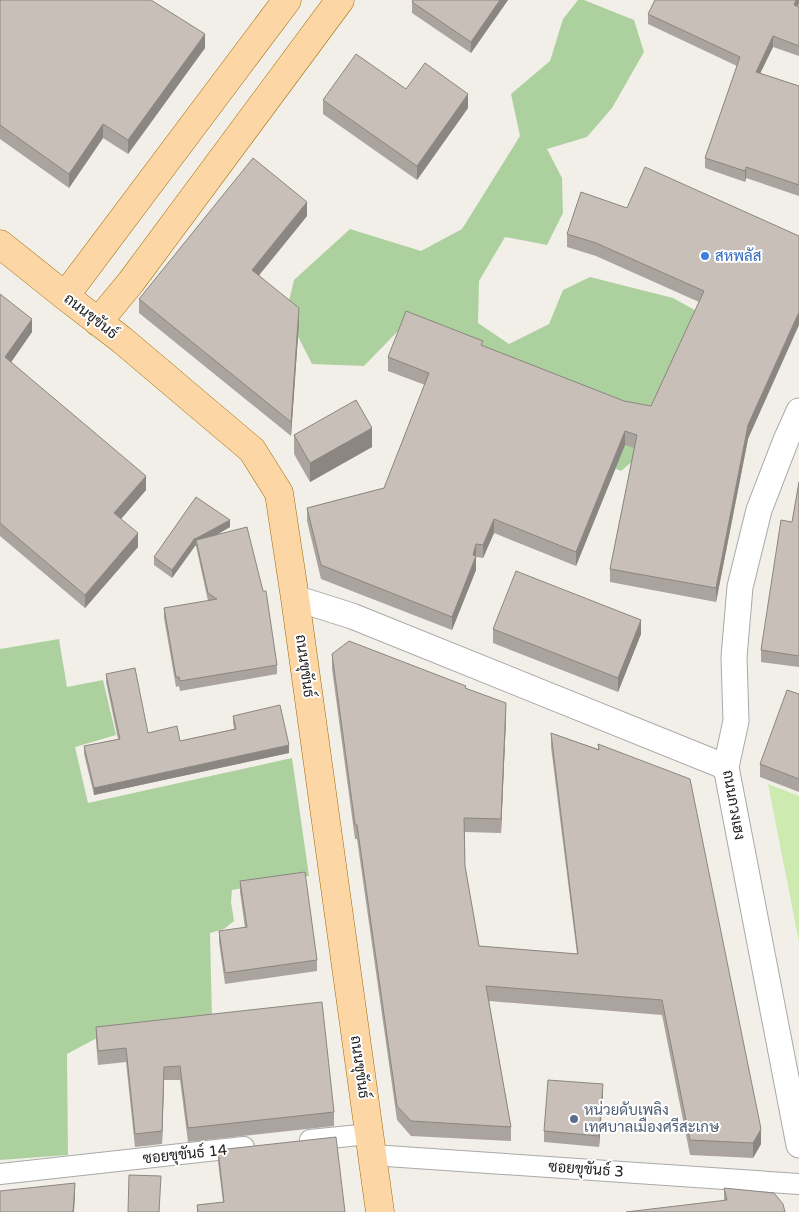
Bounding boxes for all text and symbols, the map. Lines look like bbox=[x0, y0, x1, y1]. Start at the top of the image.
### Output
place label: สหพลัส bbox=[715, 247, 761, 265]
marker: สหพลัส bbox=[699, 250, 711, 262]
street label: ถนนขุขันธ์ bbox=[59, 289, 122, 344]
street label: ถนนขุขันธ์ bbox=[290, 633, 319, 699]
street label: ถนนกวงเฮง bbox=[719, 769, 749, 841]
street label: ถนนขุขันธ์ bbox=[345, 1034, 374, 1100]
place label: หน่วยดับเพลิง เทศบาลเมืองศรีสะเกษ bbox=[584, 1100, 720, 1136]
marker: หน่วยดับเพลิง เทศบาลเมืองศรีสะเกษ bbox=[568, 1113, 580, 1125]
street label: ซอยขุขันธ์ 14 bbox=[142, 1140, 228, 1169]
street label: ซอยขุขันธ์ 3 bbox=[548, 1156, 624, 1183]

